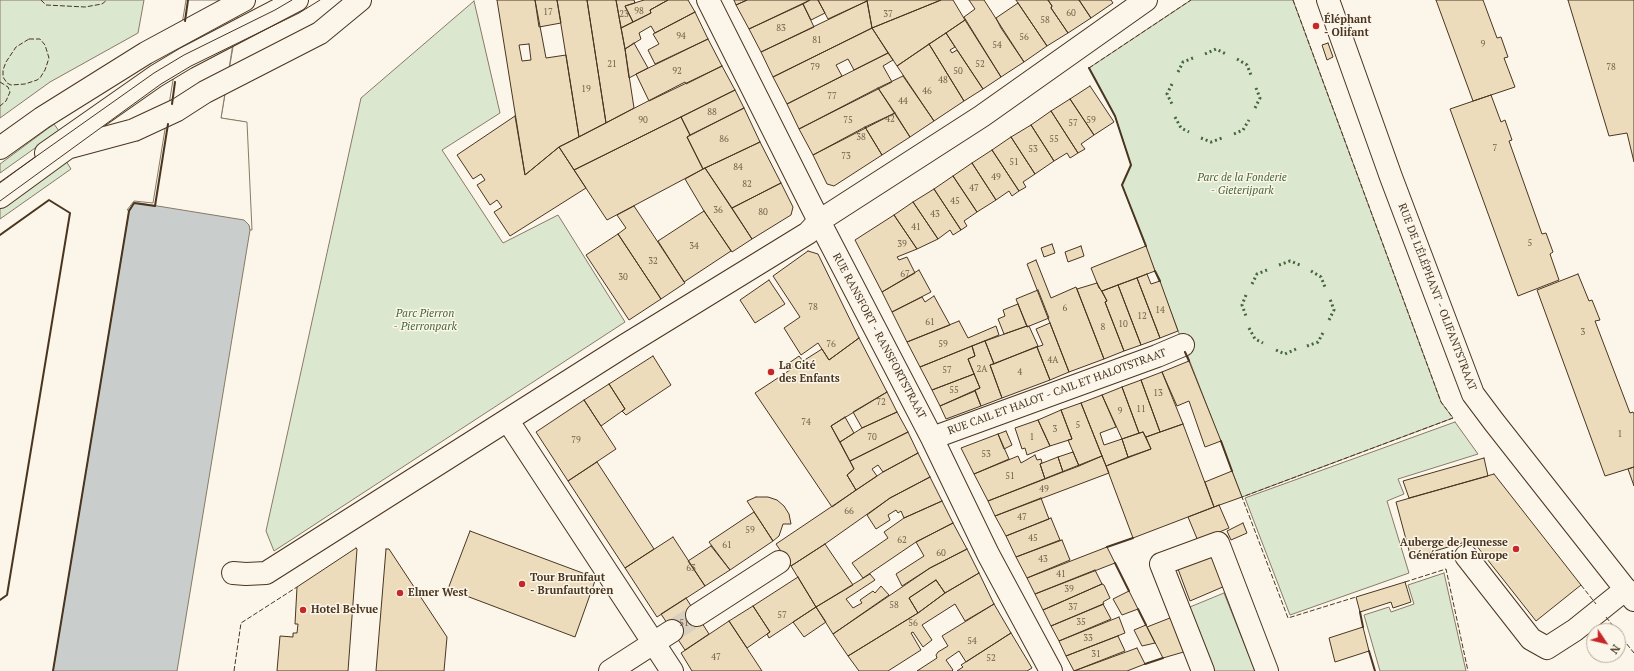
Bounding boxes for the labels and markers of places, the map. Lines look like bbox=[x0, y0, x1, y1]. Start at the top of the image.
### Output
place label: Éléphant - Olifant bbox=[1324, 13, 1372, 39]
marker: Éléphant - Olifant bbox=[1311, 21, 1321, 31]
place label: La Cité des Enfants bbox=[779, 359, 840, 385]
marker: La Cité des Enfants bbox=[766, 367, 776, 377]
place label: Auberge de Jeunesse Génération Europe bbox=[1400, 536, 1508, 562]
marker: Auberge de Jeunesse Génération Europe bbox=[1511, 544, 1521, 554]
place label: Tour Brunfaut - Brunfauttoren bbox=[530, 571, 613, 597]
marker: Tour Brunfaut - Brunfauttoren bbox=[517, 579, 527, 589]
place label: Elmer West bbox=[408, 586, 468, 600]
marker: Elmer West bbox=[395, 588, 405, 598]
place label: Hotel Belvue bbox=[311, 603, 378, 617]
marker: Hotel Belvue bbox=[298, 605, 308, 615]

